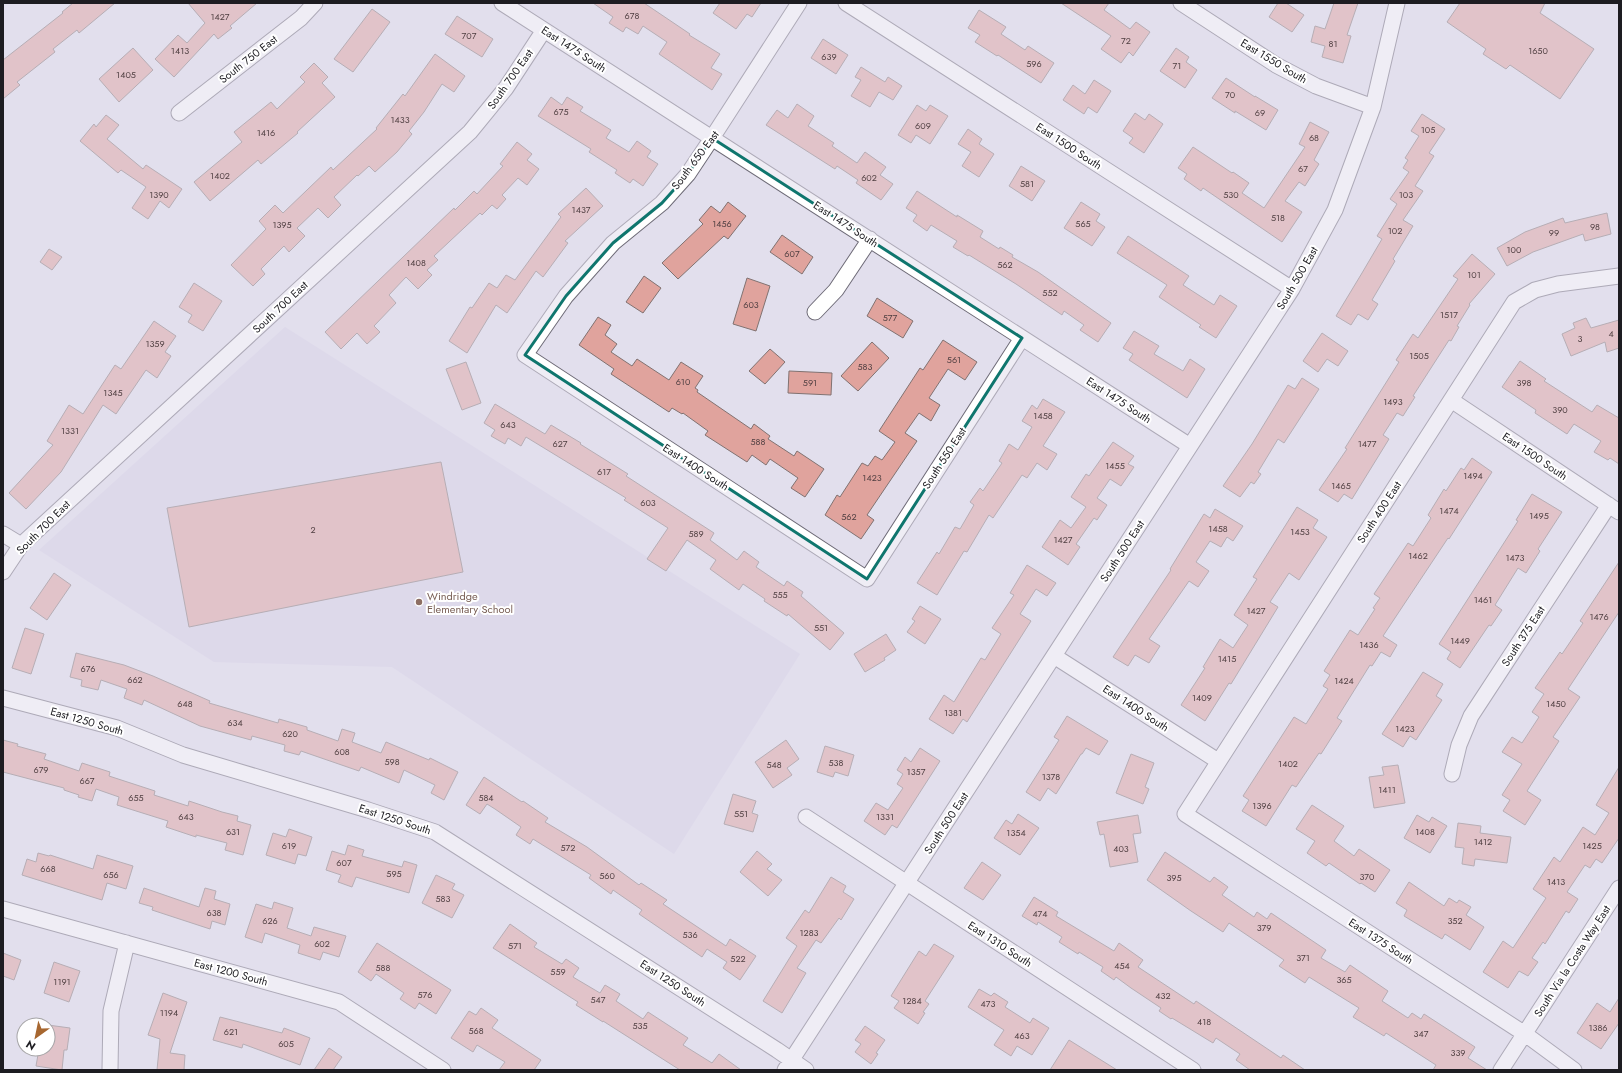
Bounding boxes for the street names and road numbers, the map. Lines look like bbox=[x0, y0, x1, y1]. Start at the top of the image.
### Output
street label: East 1475 South bbox=[538, 22, 610, 76]
street label: South 750 East bbox=[216, 31, 281, 87]
street label: East 1550 South bbox=[1238, 35, 1310, 87]
street label: South 700 East bbox=[483, 45, 537, 112]
street label: East 1500 South bbox=[1033, 119, 1105, 173]
street label: South 650 East bbox=[667, 127, 723, 193]
street label: East 1475 South bbox=[810, 197, 882, 251]
street label: South 500 East bbox=[1272, 243, 1322, 313]
street label: South 700 East bbox=[249, 277, 311, 337]
street label: East 1475 South bbox=[1083, 373, 1155, 427]
street label: South 550 East bbox=[918, 424, 970, 492]
street label: East 1500 South bbox=[1499, 428, 1571, 484]
street label: East 1400 South bbox=[660, 440, 732, 494]
street label: South 400 East bbox=[1353, 478, 1405, 546]
street label: South 700 East bbox=[13, 496, 74, 557]
street label: South 500 East bbox=[1096, 517, 1148, 585]
street label: South 375 East bbox=[1497, 602, 1549, 669]
street label: East 1400 South bbox=[1100, 681, 1172, 735]
street label: East 1250 South bbox=[49, 703, 125, 739]
street label: South 500 East bbox=[920, 789, 972, 857]
street label: East 1250 South bbox=[357, 800, 433, 838]
street label: South Via la Costa Way East bbox=[1530, 902, 1614, 1020]
street label: East 1375 South bbox=[1346, 914, 1416, 968]
street label: East 1310 South bbox=[965, 917, 1035, 971]
street label: East 1200 South bbox=[192, 954, 270, 990]
street label: East 1250 South bbox=[637, 956, 709, 1010]

